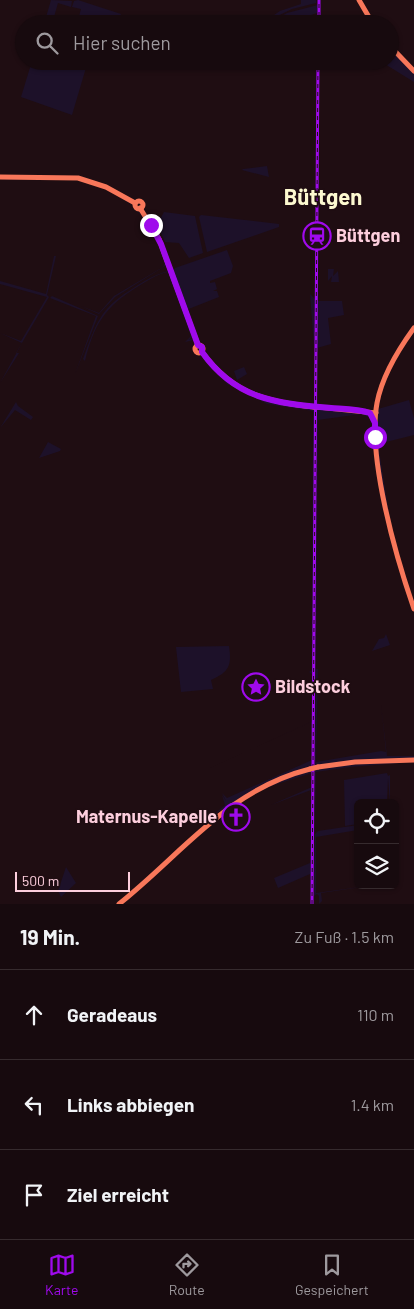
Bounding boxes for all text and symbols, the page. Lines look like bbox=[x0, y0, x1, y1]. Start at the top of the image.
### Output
search box bbox=[15, 15, 399, 70]
icon: search bbox=[33, 29, 61, 57]
text: Hier suchen bbox=[73, 31, 171, 54]
district label: Büttgen bbox=[284, 183, 362, 209]
route end bbox=[140, 214, 163, 237]
station icon: Büttgen bbox=[302, 221, 332, 251]
place label: Büttgen bbox=[336, 224, 400, 246]
route start bbox=[364, 426, 387, 449]
place icon: Bildstock bbox=[241, 672, 271, 702]
place label: Bildstock bbox=[275, 675, 351, 697]
map controls bbox=[354, 799, 399, 889]
button: locate bbox=[354, 799, 399, 844]
church icon: Maternus-Kapelle bbox=[221, 802, 251, 832]
place label: Maternus-Kapelle bbox=[76, 805, 217, 827]
button: layers bbox=[354, 844, 399, 889]
scale bar bbox=[15, 869, 130, 892]
text: 500 m bbox=[22, 872, 59, 889]
text: 19 Min. bbox=[20, 924, 80, 949]
text: Zu Fuß · 1.5 km bbox=[295, 927, 394, 946]
icon: ahead bbox=[20, 1001, 48, 1029]
text: Geradeaus bbox=[67, 1003, 157, 1026]
text: 110 m bbox=[357, 1005, 394, 1024]
icon: left bbox=[20, 1091, 48, 1119]
text: Links abbiegen bbox=[67, 1093, 194, 1116]
text: 1.4 km bbox=[351, 1095, 394, 1114]
icon: arrive bbox=[20, 1181, 48, 1209]
text: Ziel erreicht bbox=[67, 1183, 169, 1206]
tab: Karte bbox=[45, 1251, 78, 1298]
tab: Route bbox=[169, 1251, 205, 1298]
tab: Gespeichert bbox=[295, 1251, 369, 1298]

